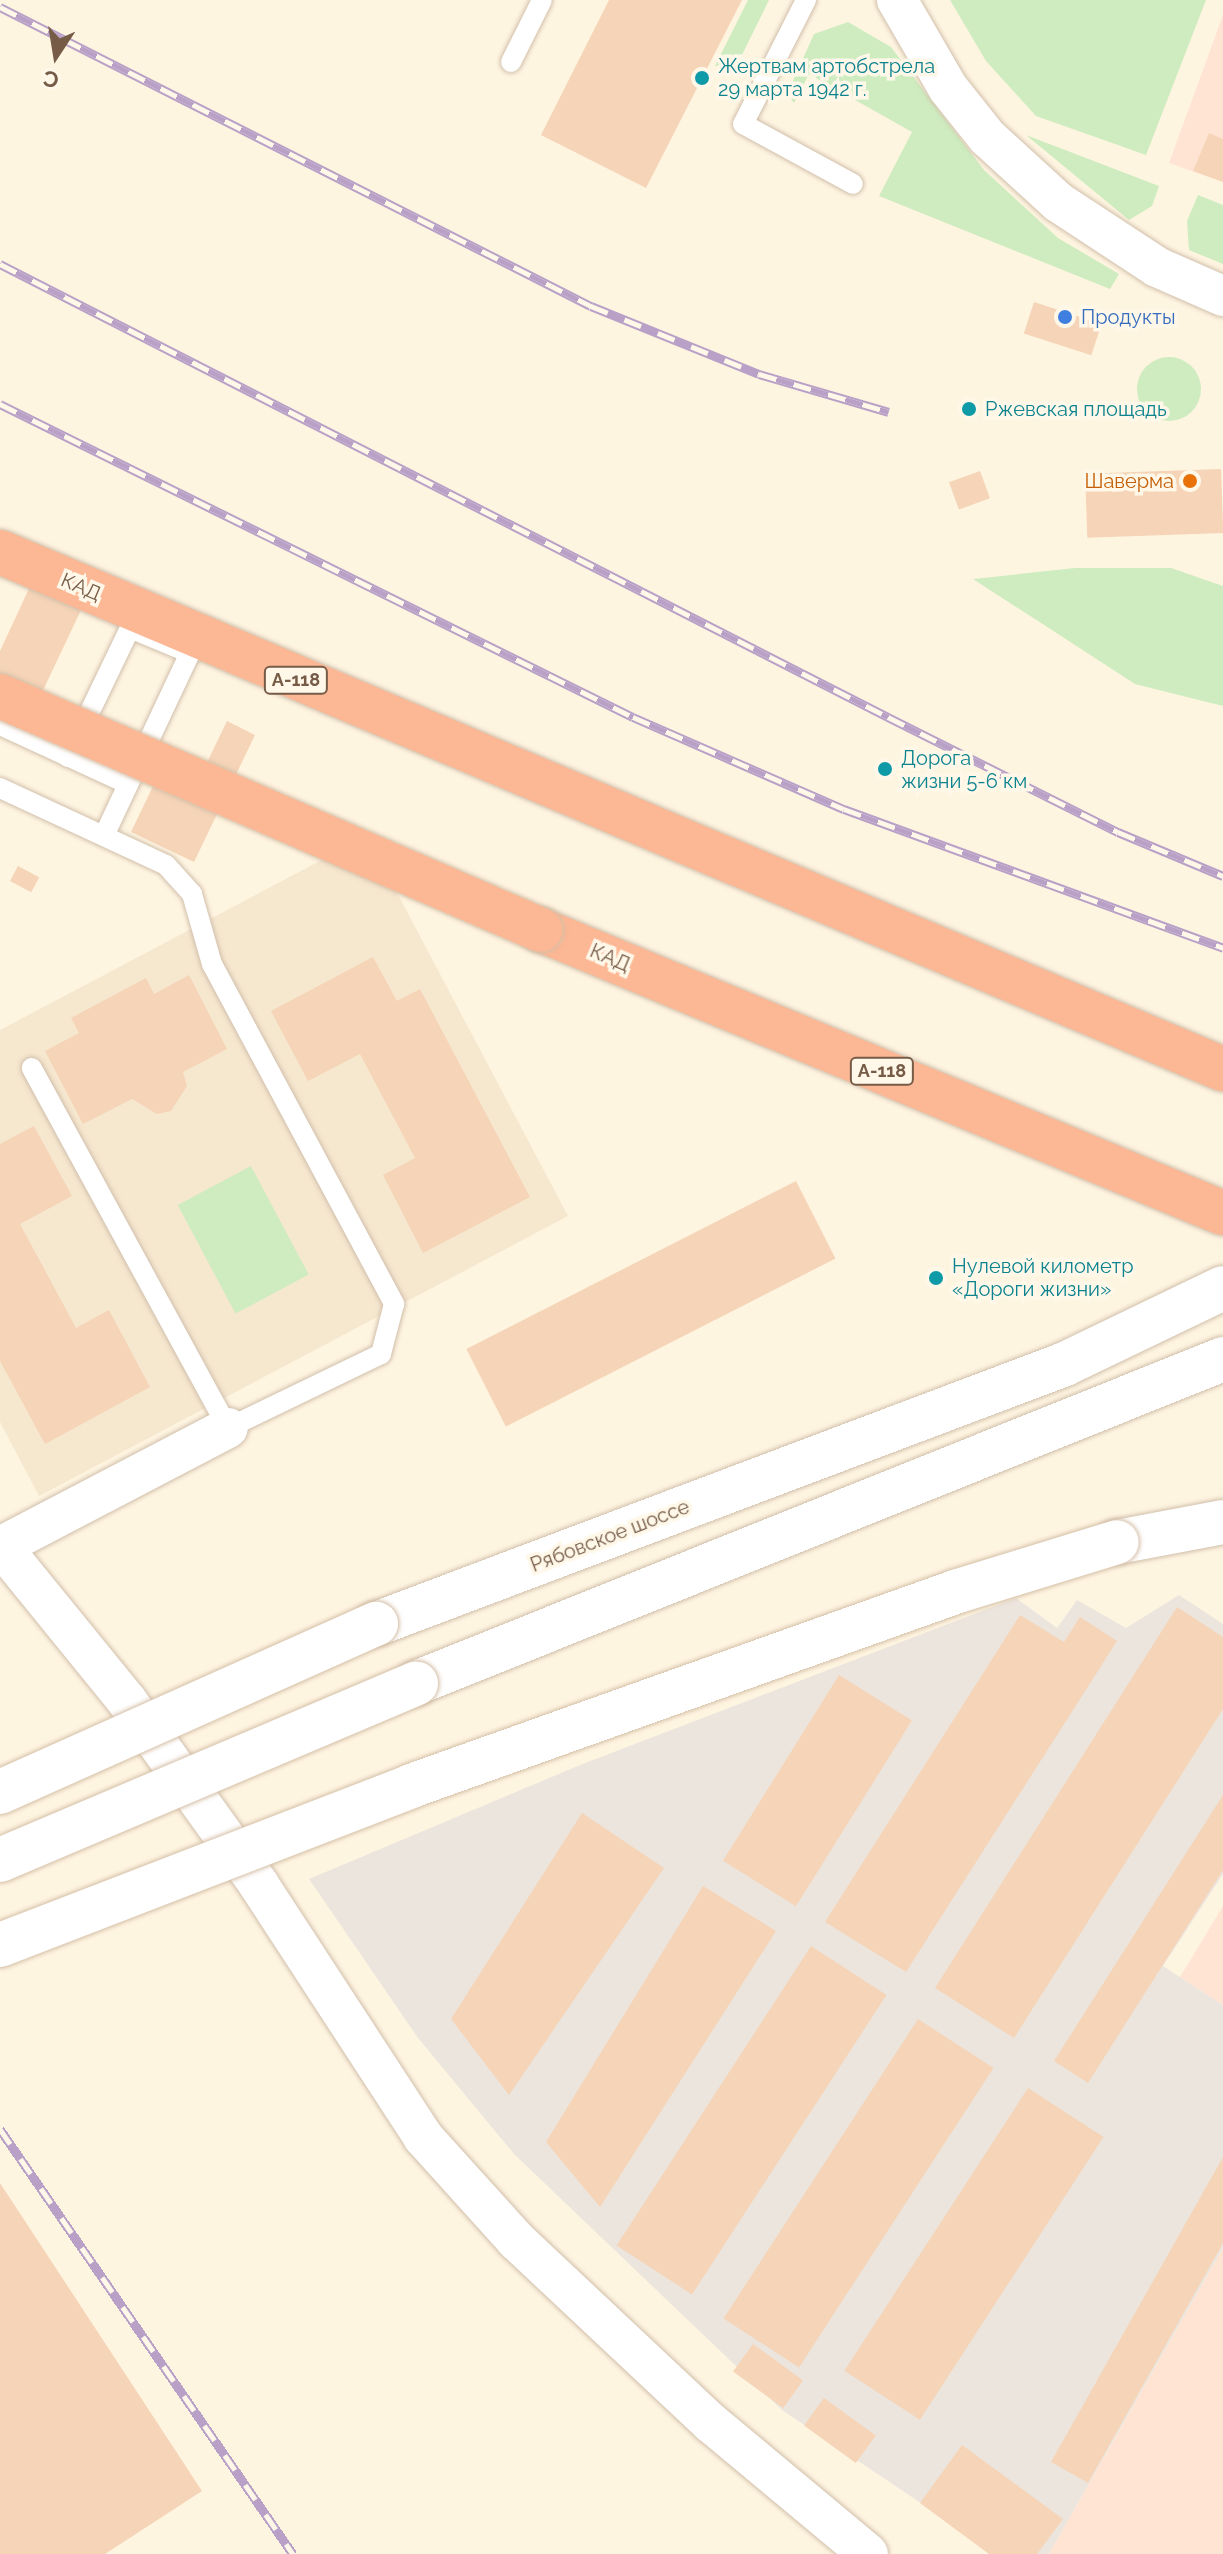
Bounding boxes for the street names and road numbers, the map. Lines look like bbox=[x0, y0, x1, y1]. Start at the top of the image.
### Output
street label: КАД bbox=[57, 568, 105, 606]
road number: А-118 bbox=[262, 666, 330, 694]
street label: КАД bbox=[586, 939, 634, 977]
road number: А-118 bbox=[848, 1057, 916, 1085]
street label: Рябовское шоссе bbox=[527, 1495, 693, 1577]

